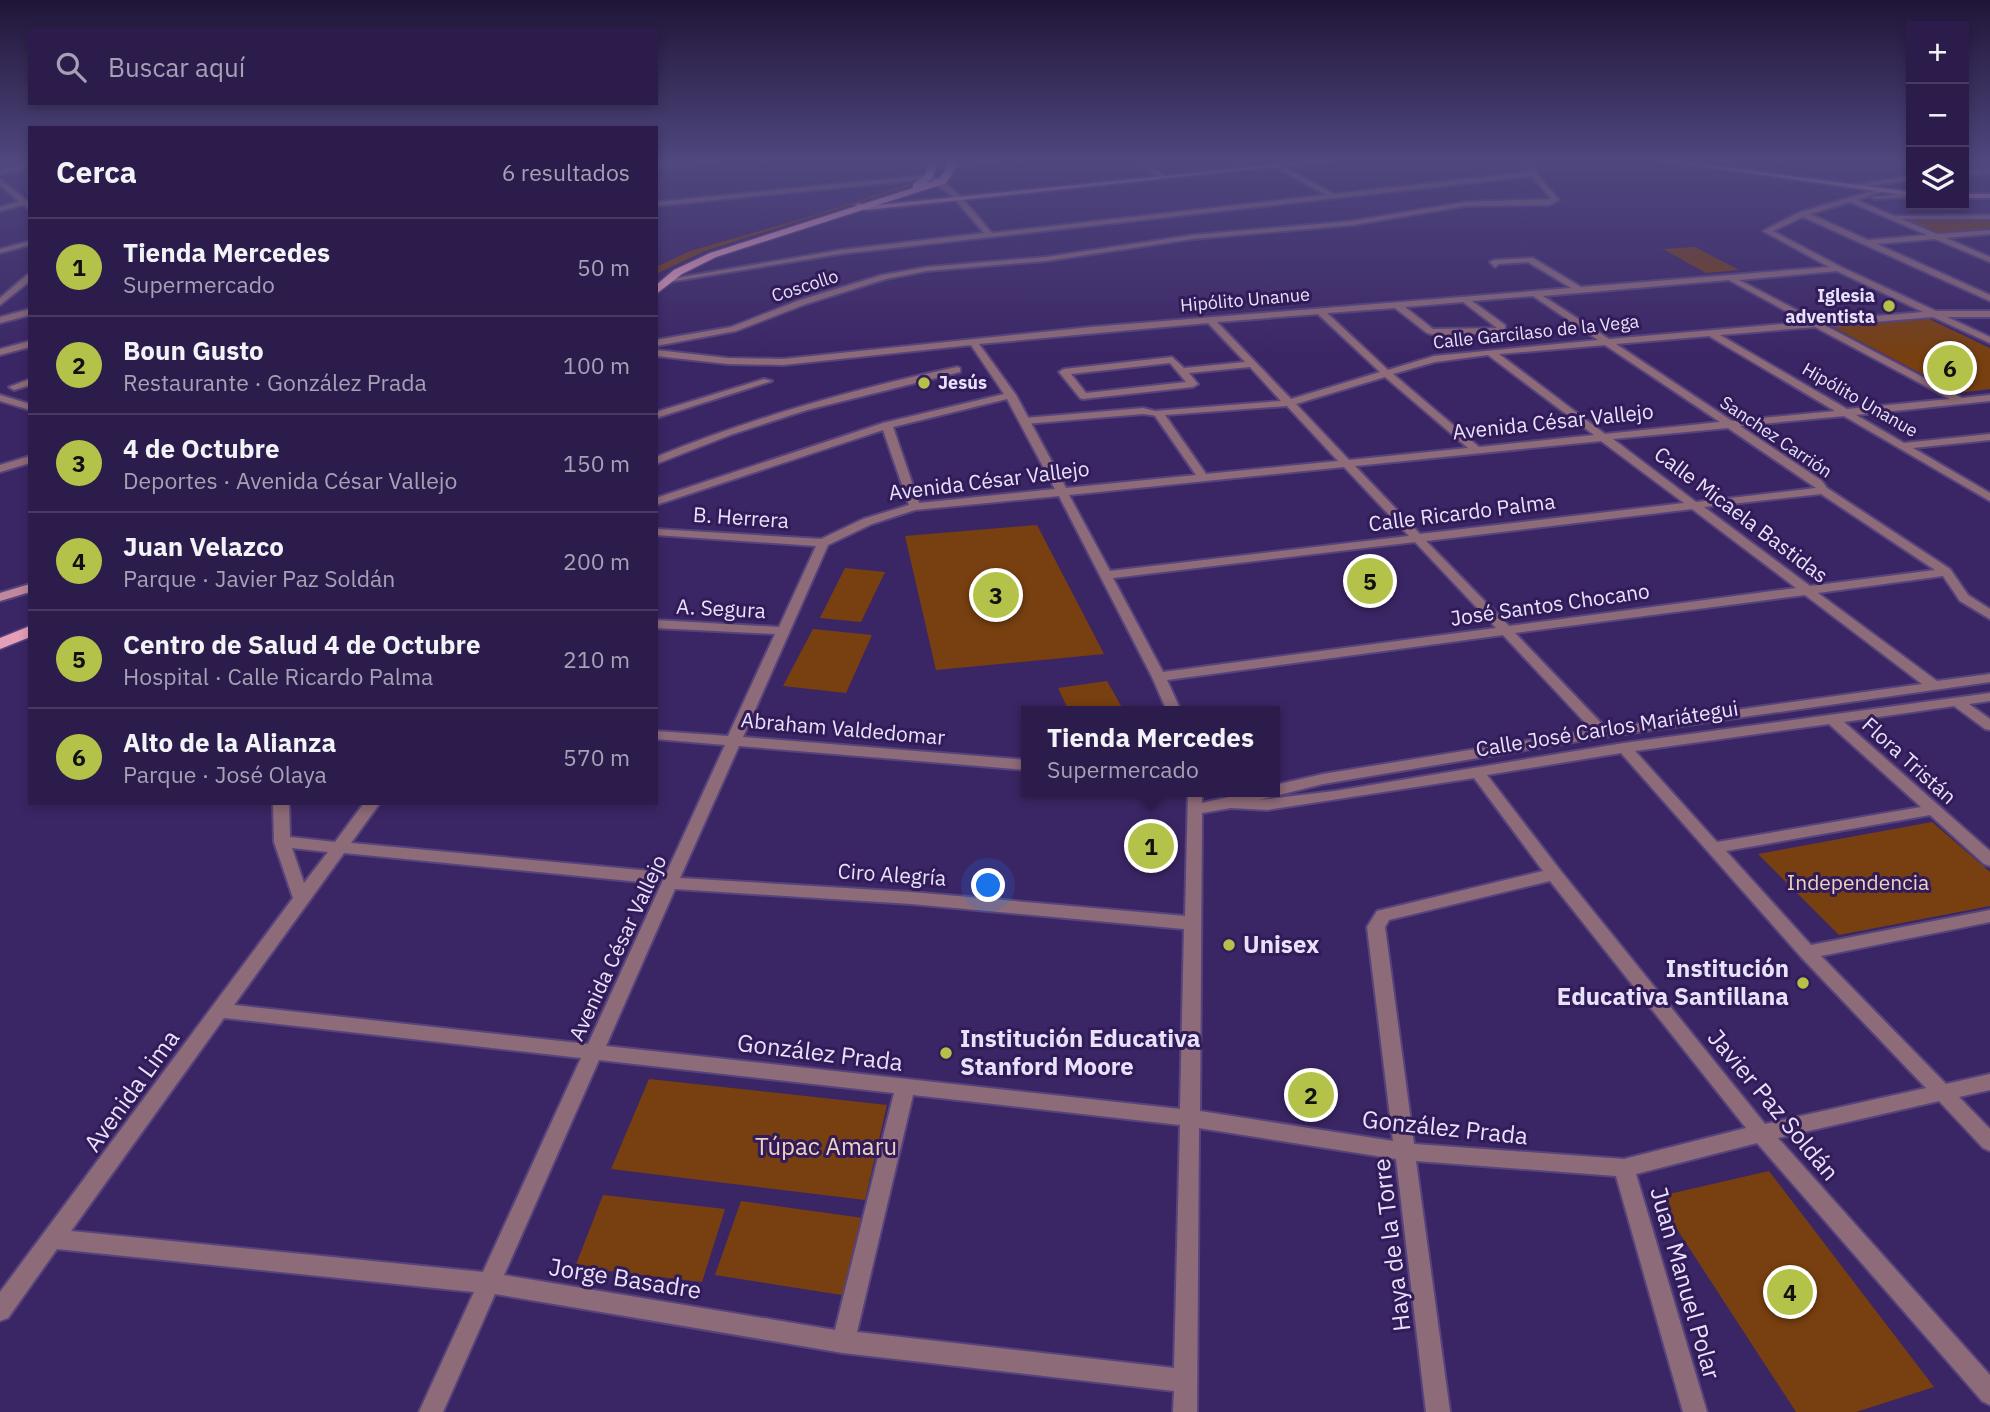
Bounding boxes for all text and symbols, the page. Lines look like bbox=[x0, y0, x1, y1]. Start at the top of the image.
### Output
map controls bbox=[1906, 21, 1969, 210]
button: + bbox=[1906, 21, 1969, 84]
search box bbox=[28, 28, 658, 105]
icon: search bbox=[52, 48, 90, 86]
text: Buscar aquí bbox=[108, 50, 245, 84]
button: − bbox=[1906, 84, 1969, 147]
button: layers bbox=[1906, 147, 1969, 210]
text: Cerca bbox=[56, 152, 137, 191]
text: 6 resultados bbox=[502, 157, 630, 187]
text: Tienda Mercedes bbox=[123, 235, 330, 269]
text: 1 bbox=[72, 252, 86, 282]
text: 50 m bbox=[577, 252, 630, 282]
street label: Coscollo bbox=[769, 264, 841, 307]
text: Supermercado bbox=[123, 269, 275, 299]
street label: Hipólito Unanue bbox=[1179, 282, 1311, 317]
place label: Iglesia adventista bbox=[1785, 284, 1875, 328]
marker: Iglesia adventista bbox=[1881, 298, 1897, 314]
street label: Calle Garcilaso de la Vega bbox=[1432, 309, 1641, 354]
text: Boun Gusto bbox=[123, 333, 264, 367]
pin: 6 bbox=[1927, 342, 1973, 394]
text: 2 bbox=[72, 350, 86, 380]
text: 100 m bbox=[563, 350, 630, 380]
street label: Hipólito Unanue bbox=[1798, 357, 1922, 442]
text: Restaurante · González Prada bbox=[123, 367, 427, 397]
place label: Jesús bbox=[938, 371, 987, 394]
marker: Jesús bbox=[916, 375, 932, 391]
street label: Sanchez Carrión bbox=[1716, 390, 1837, 483]
street label: Avenida César Vallejo bbox=[1451, 397, 1655, 445]
text: 4 de Octubre bbox=[123, 431, 280, 465]
street label: Calle Micaela Bastidas bbox=[1649, 440, 1834, 589]
text: 3 bbox=[72, 448, 86, 478]
text: 150 m bbox=[563, 448, 630, 478]
street label: Avenida César Vallejo bbox=[887, 454, 1091, 506]
text: Deportes · Avenida César Vallejo bbox=[123, 465, 457, 495]
street label: Calle Ricardo Palma bbox=[1367, 487, 1557, 537]
street label: B. Herrera bbox=[692, 500, 790, 534]
text: Juan Velazco bbox=[123, 529, 284, 563]
text: 4 bbox=[72, 546, 86, 576]
text: 200 m bbox=[563, 546, 630, 576]
pin: 5 bbox=[1347, 555, 1393, 607]
text: Parque · Javier Paz Soldán bbox=[123, 563, 395, 593]
pin: 3 bbox=[973, 569, 1019, 621]
street label: José Santos Chocano bbox=[1448, 576, 1651, 632]
street label: A. Segura bbox=[675, 592, 767, 624]
text: Centro de Salud 4 de Octubre bbox=[123, 627, 481, 661]
text: 5 bbox=[72, 644, 86, 674]
text: 210 m bbox=[563, 644, 630, 674]
text: Hospital · Calle Ricardo Palma bbox=[123, 661, 433, 691]
street label: Calle José Carlos Mariátegui bbox=[1474, 693, 1740, 763]
street label: Abraham Valdedomar bbox=[740, 705, 947, 751]
popup bbox=[1021, 706, 1280, 797]
street label: Flora Tristán bbox=[1857, 710, 1963, 810]
text: Tienda Mercedes bbox=[1047, 720, 1254, 754]
text: Alto de la Alianza bbox=[123, 725, 336, 759]
text: 6 bbox=[72, 742, 86, 772]
text: 570 m bbox=[563, 742, 630, 772]
text: Supermercado bbox=[1047, 754, 1199, 784]
text: Parque · José Olaya bbox=[123, 759, 327, 789]
pin: 1 bbox=[1128, 820, 1174, 872]
street label: Avenida César Vallejo bbox=[562, 850, 673, 1045]
street label: Ciro Alegría bbox=[837, 856, 947, 892]
your location bbox=[971, 868, 1005, 902]
park label: Independencia bbox=[1787, 868, 1929, 896]
place label: Unisex bbox=[1243, 928, 1320, 960]
marker: Unisex bbox=[1221, 937, 1237, 953]
place label: Institución Educativa Santillana bbox=[1557, 952, 1789, 1012]
marker: Institución Educativa Santillana bbox=[1795, 975, 1811, 991]
place label: Institución Educativa Stanford Moore bbox=[960, 1022, 1200, 1082]
street label: Javier Paz Soldán bbox=[1701, 1022, 1847, 1187]
street label: Avenida Lima bbox=[76, 1023, 186, 1158]
street label: González Prada bbox=[735, 1026, 905, 1078]
marker: Institución Educativa Stanford Moore bbox=[938, 1045, 954, 1061]
pin: 2 bbox=[1288, 1069, 1334, 1121]
street label: González Prada bbox=[1361, 1102, 1530, 1152]
park label: Túpac Amaru bbox=[755, 1130, 897, 1162]
street label: Haya de la Torre bbox=[1365, 1157, 1417, 1333]
street label: Juan Manuel Polar bbox=[1643, 1183, 1729, 1383]
street label: Jorge Basadre bbox=[547, 1250, 704, 1306]
pin: 4 bbox=[1767, 1266, 1813, 1318]

